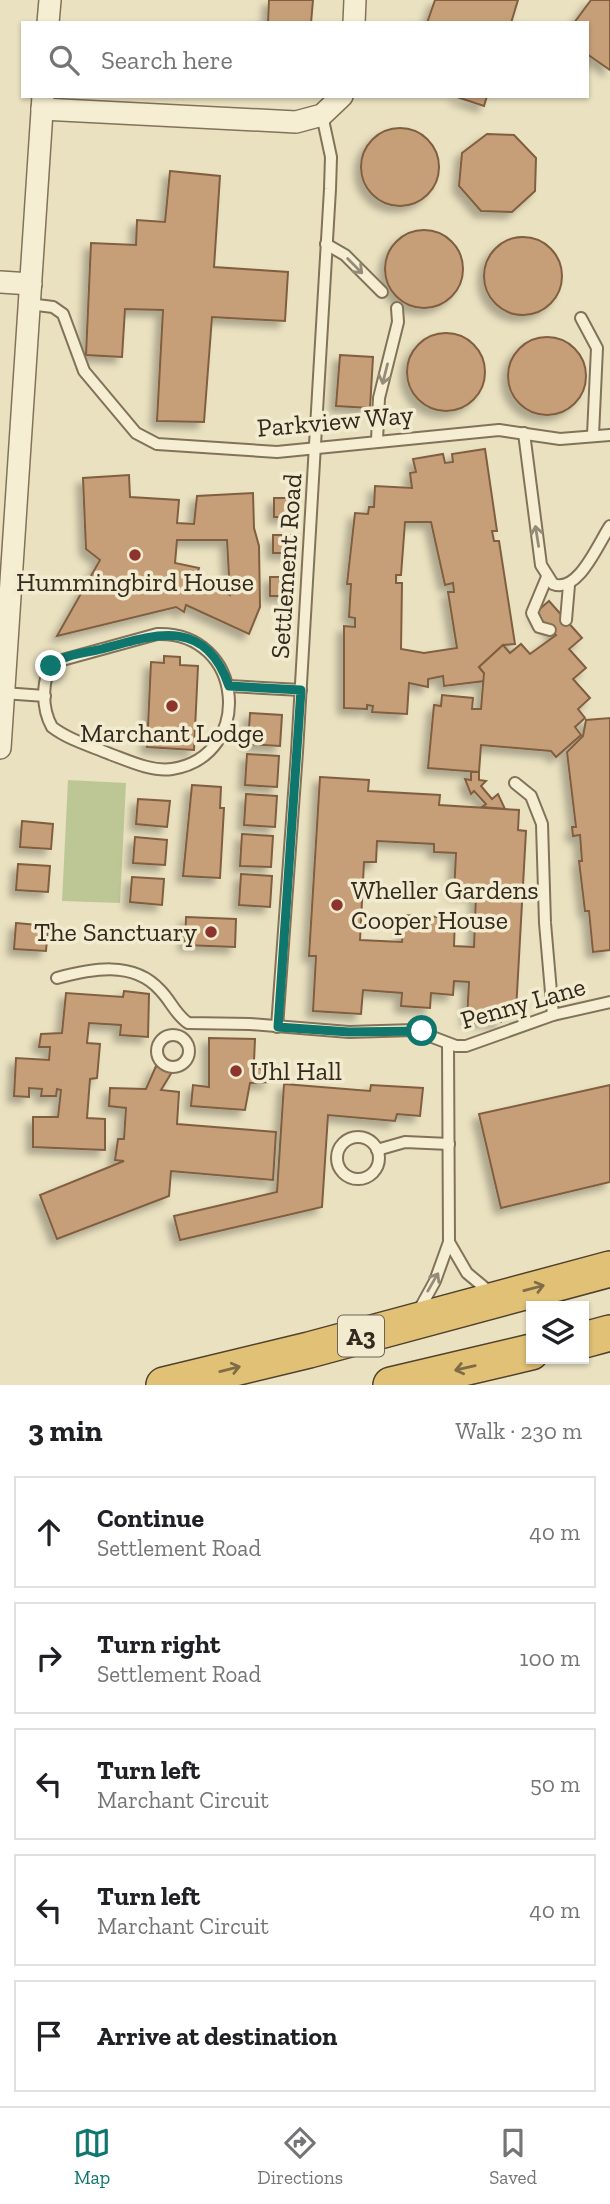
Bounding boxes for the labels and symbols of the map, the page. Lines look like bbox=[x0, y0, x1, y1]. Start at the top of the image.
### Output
one-way arrow bbox=[347, 258, 364, 275]
one-way arrow bbox=[378, 362, 392, 385]
street label: Parkview Way bbox=[255, 398, 415, 444]
street label: Settlement Road bbox=[264, 472, 308, 660]
one-way arrow bbox=[530, 525, 543, 548]
marker: Hummingbird House bbox=[127, 547, 143, 563]
place label: Hummingbird House bbox=[16, 566, 254, 598]
route end bbox=[35, 650, 66, 681]
marker: Marchant Lodge bbox=[164, 698, 180, 714]
place label: Marchant Lodge bbox=[80, 717, 264, 749]
place label: Wheller Gardens Cooper House bbox=[351, 874, 539, 936]
marker: Wheller Gardens Cooper House bbox=[329, 897, 345, 913]
place label: The Sanctuary bbox=[34, 916, 198, 948]
marker: The Sanctuary bbox=[203, 924, 219, 940]
street label: Penny Lane bbox=[457, 970, 589, 1036]
route start bbox=[406, 1015, 437, 1046]
place label: Uhl Hall bbox=[250, 1055, 342, 1087]
marker: Uhl Hall bbox=[228, 1063, 244, 1079]
one-way arrow bbox=[427, 1272, 440, 1293]
one-way arrow bbox=[523, 1281, 545, 1294]
road number: A3 bbox=[338, 1316, 384, 1356]
one-way arrow bbox=[219, 1362, 241, 1375]
one-way arrow bbox=[454, 1362, 477, 1375]

